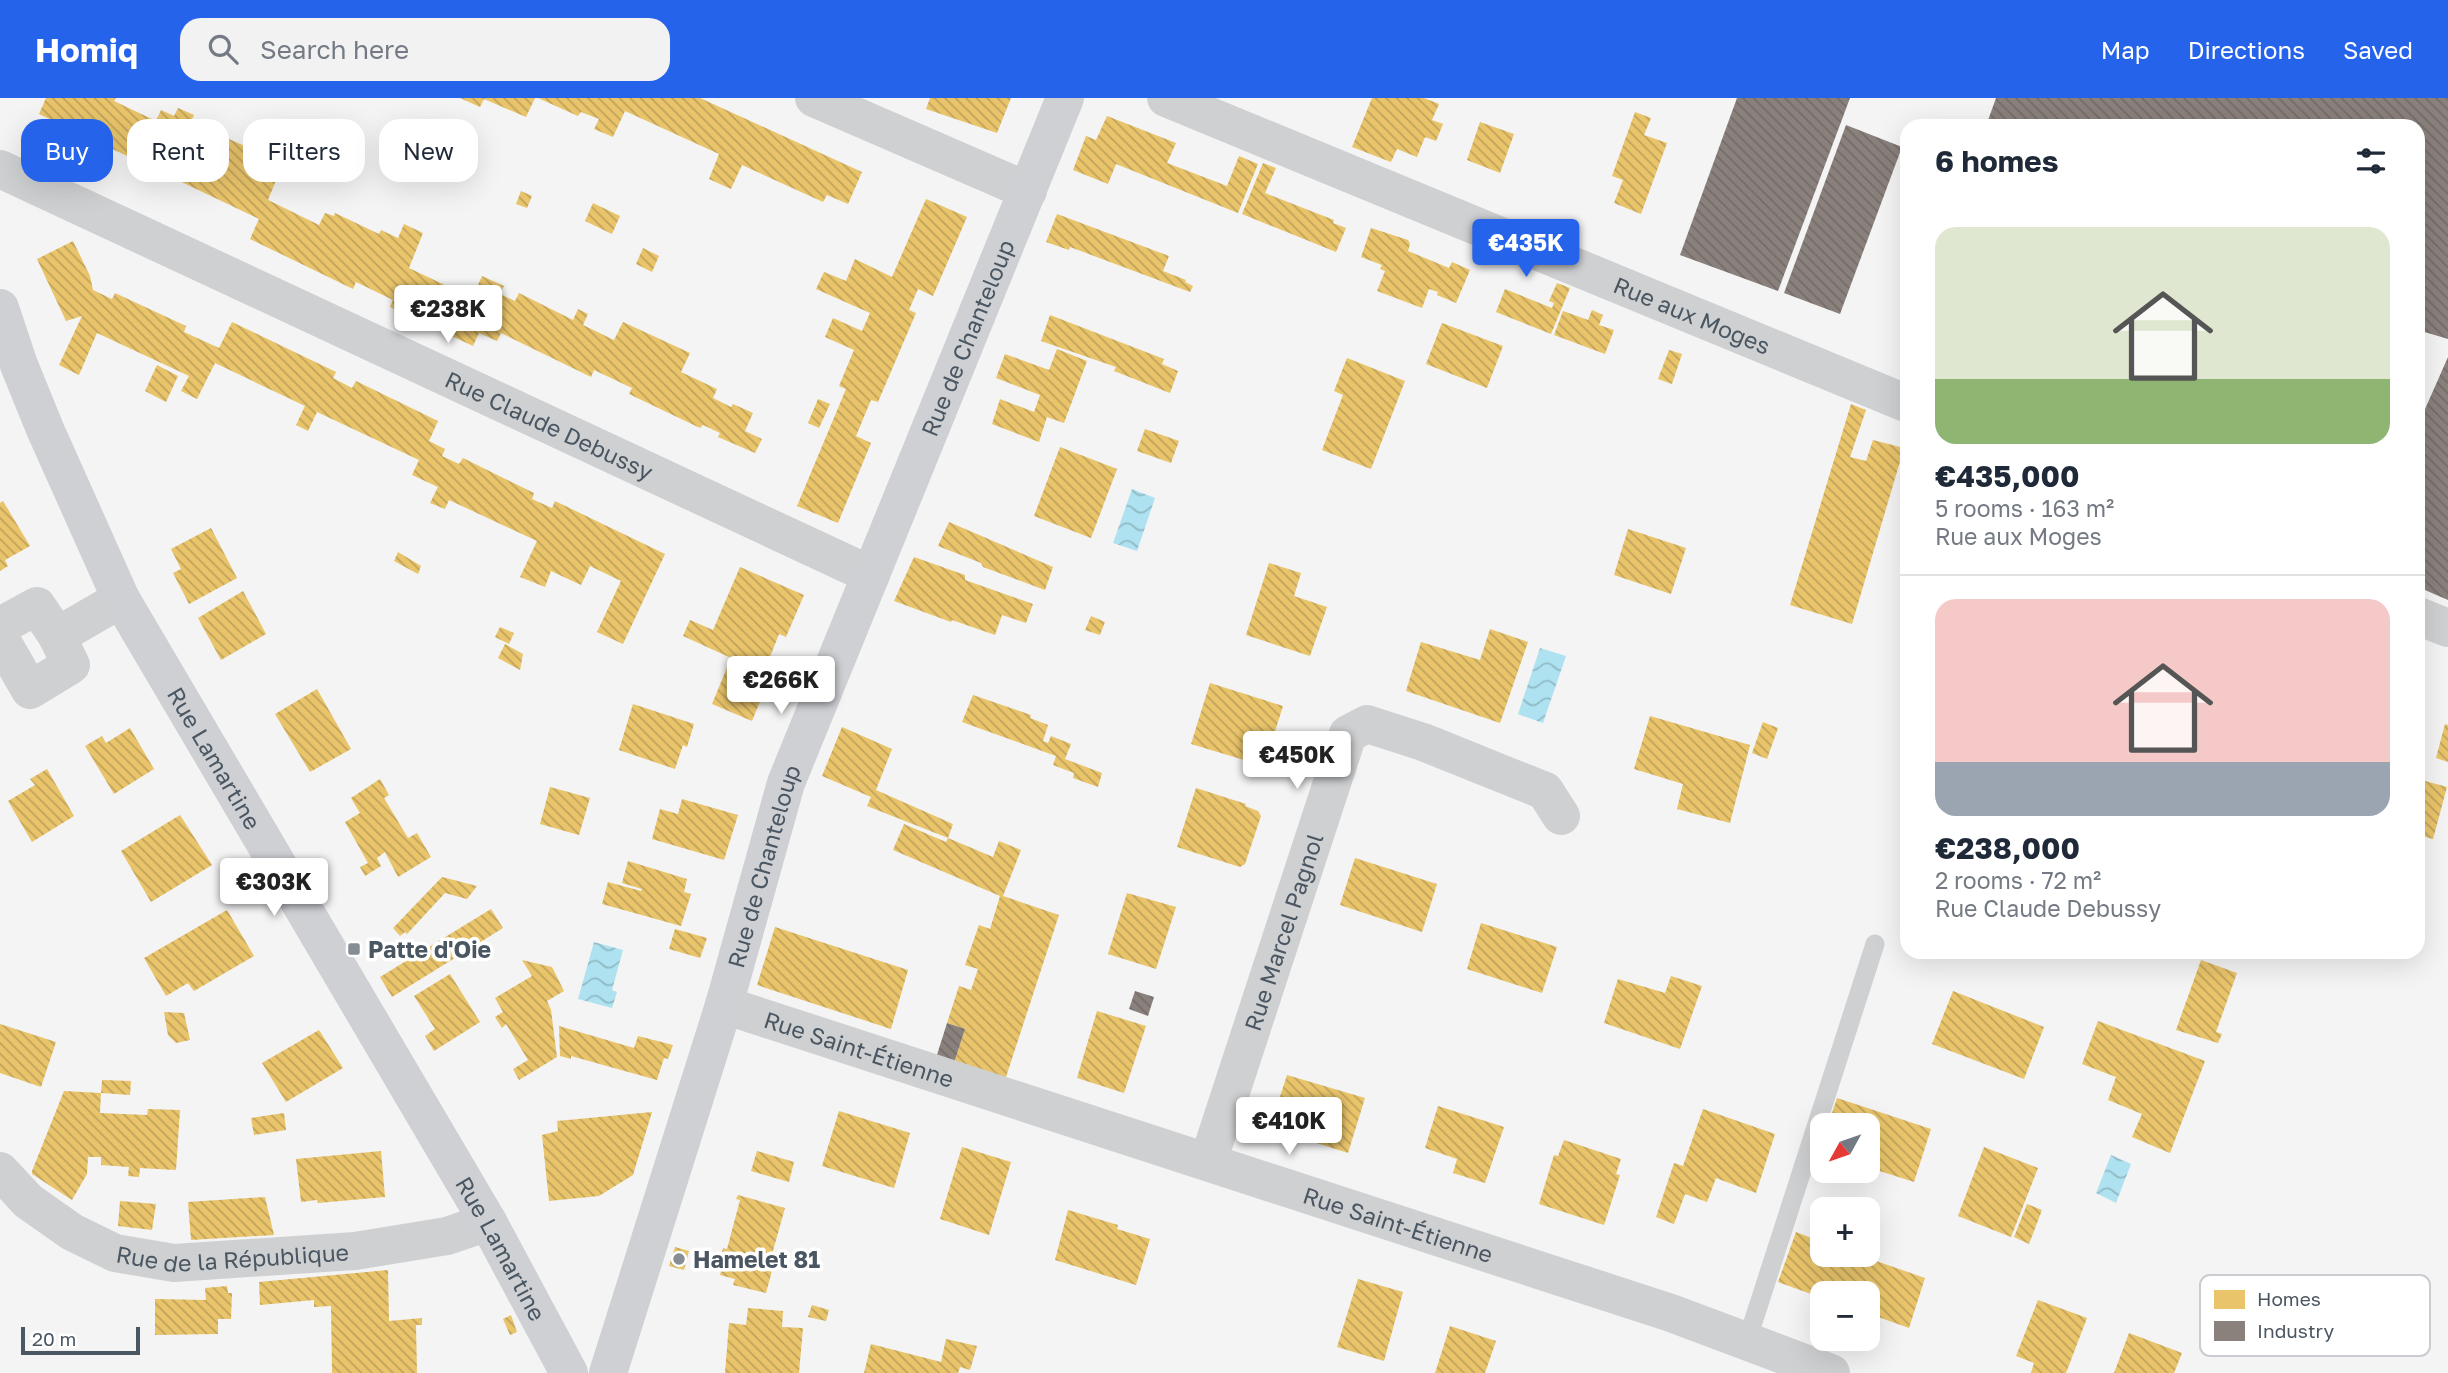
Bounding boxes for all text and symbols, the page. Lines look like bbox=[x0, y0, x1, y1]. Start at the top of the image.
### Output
search box bbox=[180, 18, 670, 81]
text: Homiq bbox=[35, 30, 138, 69]
icon: search bbox=[204, 30, 242, 68]
text: Search here bbox=[260, 34, 409, 65]
text: Map bbox=[2101, 35, 2150, 64]
text: Directions bbox=[2188, 35, 2305, 64]
text: Saved bbox=[2343, 35, 2413, 64]
chip: Buy bbox=[21, 119, 113, 182]
chip: Rent bbox=[127, 119, 229, 182]
chip: Filters bbox=[243, 119, 365, 182]
chip: New bbox=[379, 119, 478, 182]
icon: filters bbox=[2352, 142, 2390, 180]
text: 6 homes bbox=[1935, 143, 2058, 179]
pin: €435K bbox=[1477, 220, 1575, 279]
text: €435K bbox=[1488, 228, 1564, 256]
street label: Rue de Chanteloup bbox=[915, 235, 1020, 440]
street label: Rue aux Moges bbox=[1610, 270, 1774, 360]
icon: home bbox=[2100, 273, 2226, 399]
pin: €238K bbox=[399, 286, 497, 345]
text: €238K bbox=[410, 294, 486, 322]
street label: Rue Claude Debussy bbox=[441, 365, 658, 486]
text: €435,000 bbox=[1935, 458, 2080, 494]
text: 5 rooms · 163 m² bbox=[1935, 494, 2114, 522]
text: Rue aux Moges bbox=[1935, 522, 2102, 550]
icon: home bbox=[2100, 645, 2226, 771]
pin: €266K bbox=[732, 656, 830, 716]
text: €266K bbox=[743, 665, 819, 693]
street label: Rue Lamartine bbox=[162, 682, 267, 834]
pin: €450K bbox=[1248, 732, 1346, 791]
text: €450K bbox=[1259, 740, 1335, 768]
street label: Rue de Chanteloup bbox=[721, 761, 806, 971]
street label: Rue Marcel Pagnol bbox=[1238, 830, 1329, 1034]
text: €238,000 bbox=[1935, 830, 2080, 866]
pin: €303K bbox=[225, 858, 323, 918]
text: 2 rooms · 72 m² bbox=[1935, 866, 2101, 894]
text: €303K bbox=[236, 867, 312, 895]
text: Rue Claude Debussy bbox=[1935, 894, 2161, 922]
place label: Patte d'Oie bbox=[368, 935, 491, 963]
marker: Patte d'Oie bbox=[346, 941, 362, 957]
street label: Rue Saint-Étienne bbox=[761, 1005, 957, 1093]
pin: €410K bbox=[1240, 1098, 1338, 1157]
text: €410K bbox=[1252, 1106, 1326, 1134]
north arrow bbox=[1810, 1113, 1880, 1183]
map controls bbox=[1810, 1113, 1880, 1351]
street label: Rue Lamartine bbox=[450, 1171, 552, 1325]
street label: Rue Saint-Étienne bbox=[1300, 1180, 1497, 1268]
button: + bbox=[1810, 1197, 1880, 1267]
street label: Rue de la République bbox=[114, 1237, 350, 1277]
place label: Hamelet 81 bbox=[693, 1245, 820, 1273]
marker: Hamelet 81 bbox=[671, 1251, 687, 1267]
legend bbox=[2200, 1275, 2430, 1356]
button: − bbox=[1810, 1281, 1880, 1351]
text: Homes bbox=[2257, 1287, 2321, 1310]
text: Industry bbox=[2257, 1319, 2334, 1342]
scale bar bbox=[21, 1324, 140, 1356]
text: 20 m bbox=[32, 1327, 76, 1350]

